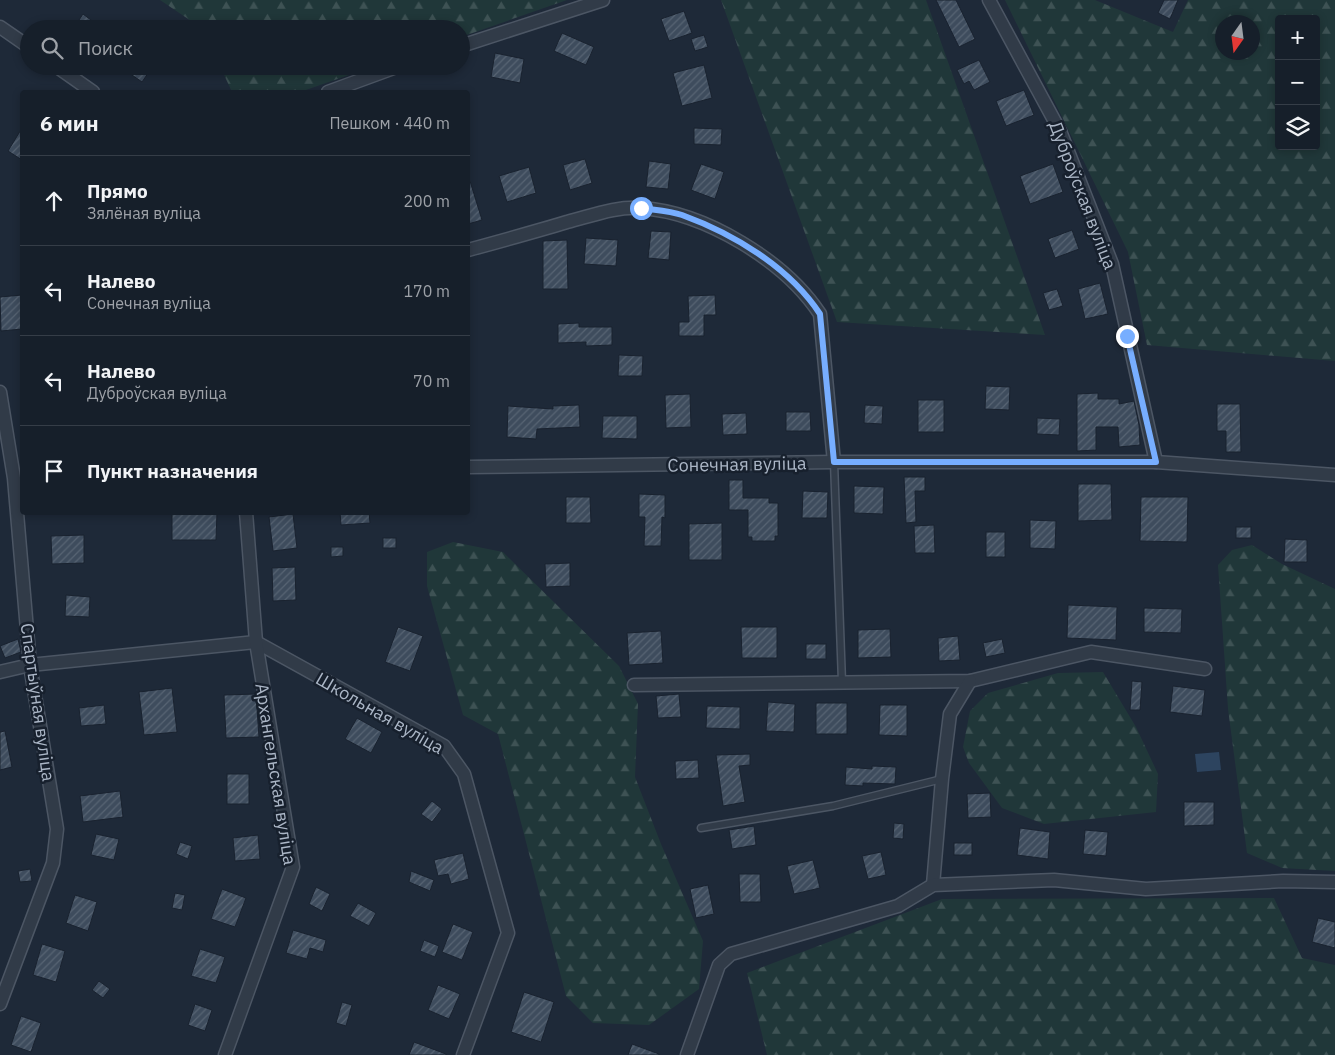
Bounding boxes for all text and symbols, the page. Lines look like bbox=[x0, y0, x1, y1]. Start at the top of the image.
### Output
north arrow bbox=[1215, 15, 1260, 60]
map controls bbox=[1275, 15, 1320, 150]
button: + bbox=[1275, 15, 1320, 60]
search box bbox=[20, 20, 470, 75]
icon: search bbox=[38, 34, 66, 62]
text: Поиск bbox=[78, 36, 133, 60]
button: − bbox=[1275, 60, 1320, 105]
button: layers bbox=[1275, 105, 1320, 150]
text: 6 мин bbox=[40, 109, 99, 137]
text: Пешком · 440 m bbox=[329, 113, 450, 133]
street label: Дуброўская вуліца bbox=[1044, 118, 1122, 273]
text: Прямо bbox=[87, 179, 148, 203]
icon: ahead bbox=[40, 187, 68, 215]
text: 200 m bbox=[403, 191, 450, 211]
route start bbox=[630, 197, 653, 220]
text: Зялёная вуліца bbox=[87, 203, 201, 223]
text: Налево bbox=[87, 269, 156, 293]
icon: left bbox=[40, 277, 68, 305]
text: 170 m bbox=[403, 281, 450, 301]
text: Сонечная вуліца bbox=[87, 293, 211, 313]
route end bbox=[1116, 325, 1139, 348]
text: Налево bbox=[87, 359, 156, 383]
icon: left bbox=[40, 367, 68, 395]
text: 70 m bbox=[413, 371, 450, 391]
text: Дуброўская вуліца bbox=[87, 383, 227, 403]
street label: Сонечная вуліца bbox=[667, 451, 807, 477]
icon: arrive bbox=[40, 457, 68, 485]
text: Пункт назначения bbox=[87, 459, 258, 483]
street label: Спартыўная вуліца bbox=[16, 621, 61, 783]
street label: Школьная вуліца bbox=[312, 667, 448, 759]
street label: Архангельская вуліца bbox=[250, 681, 302, 867]

